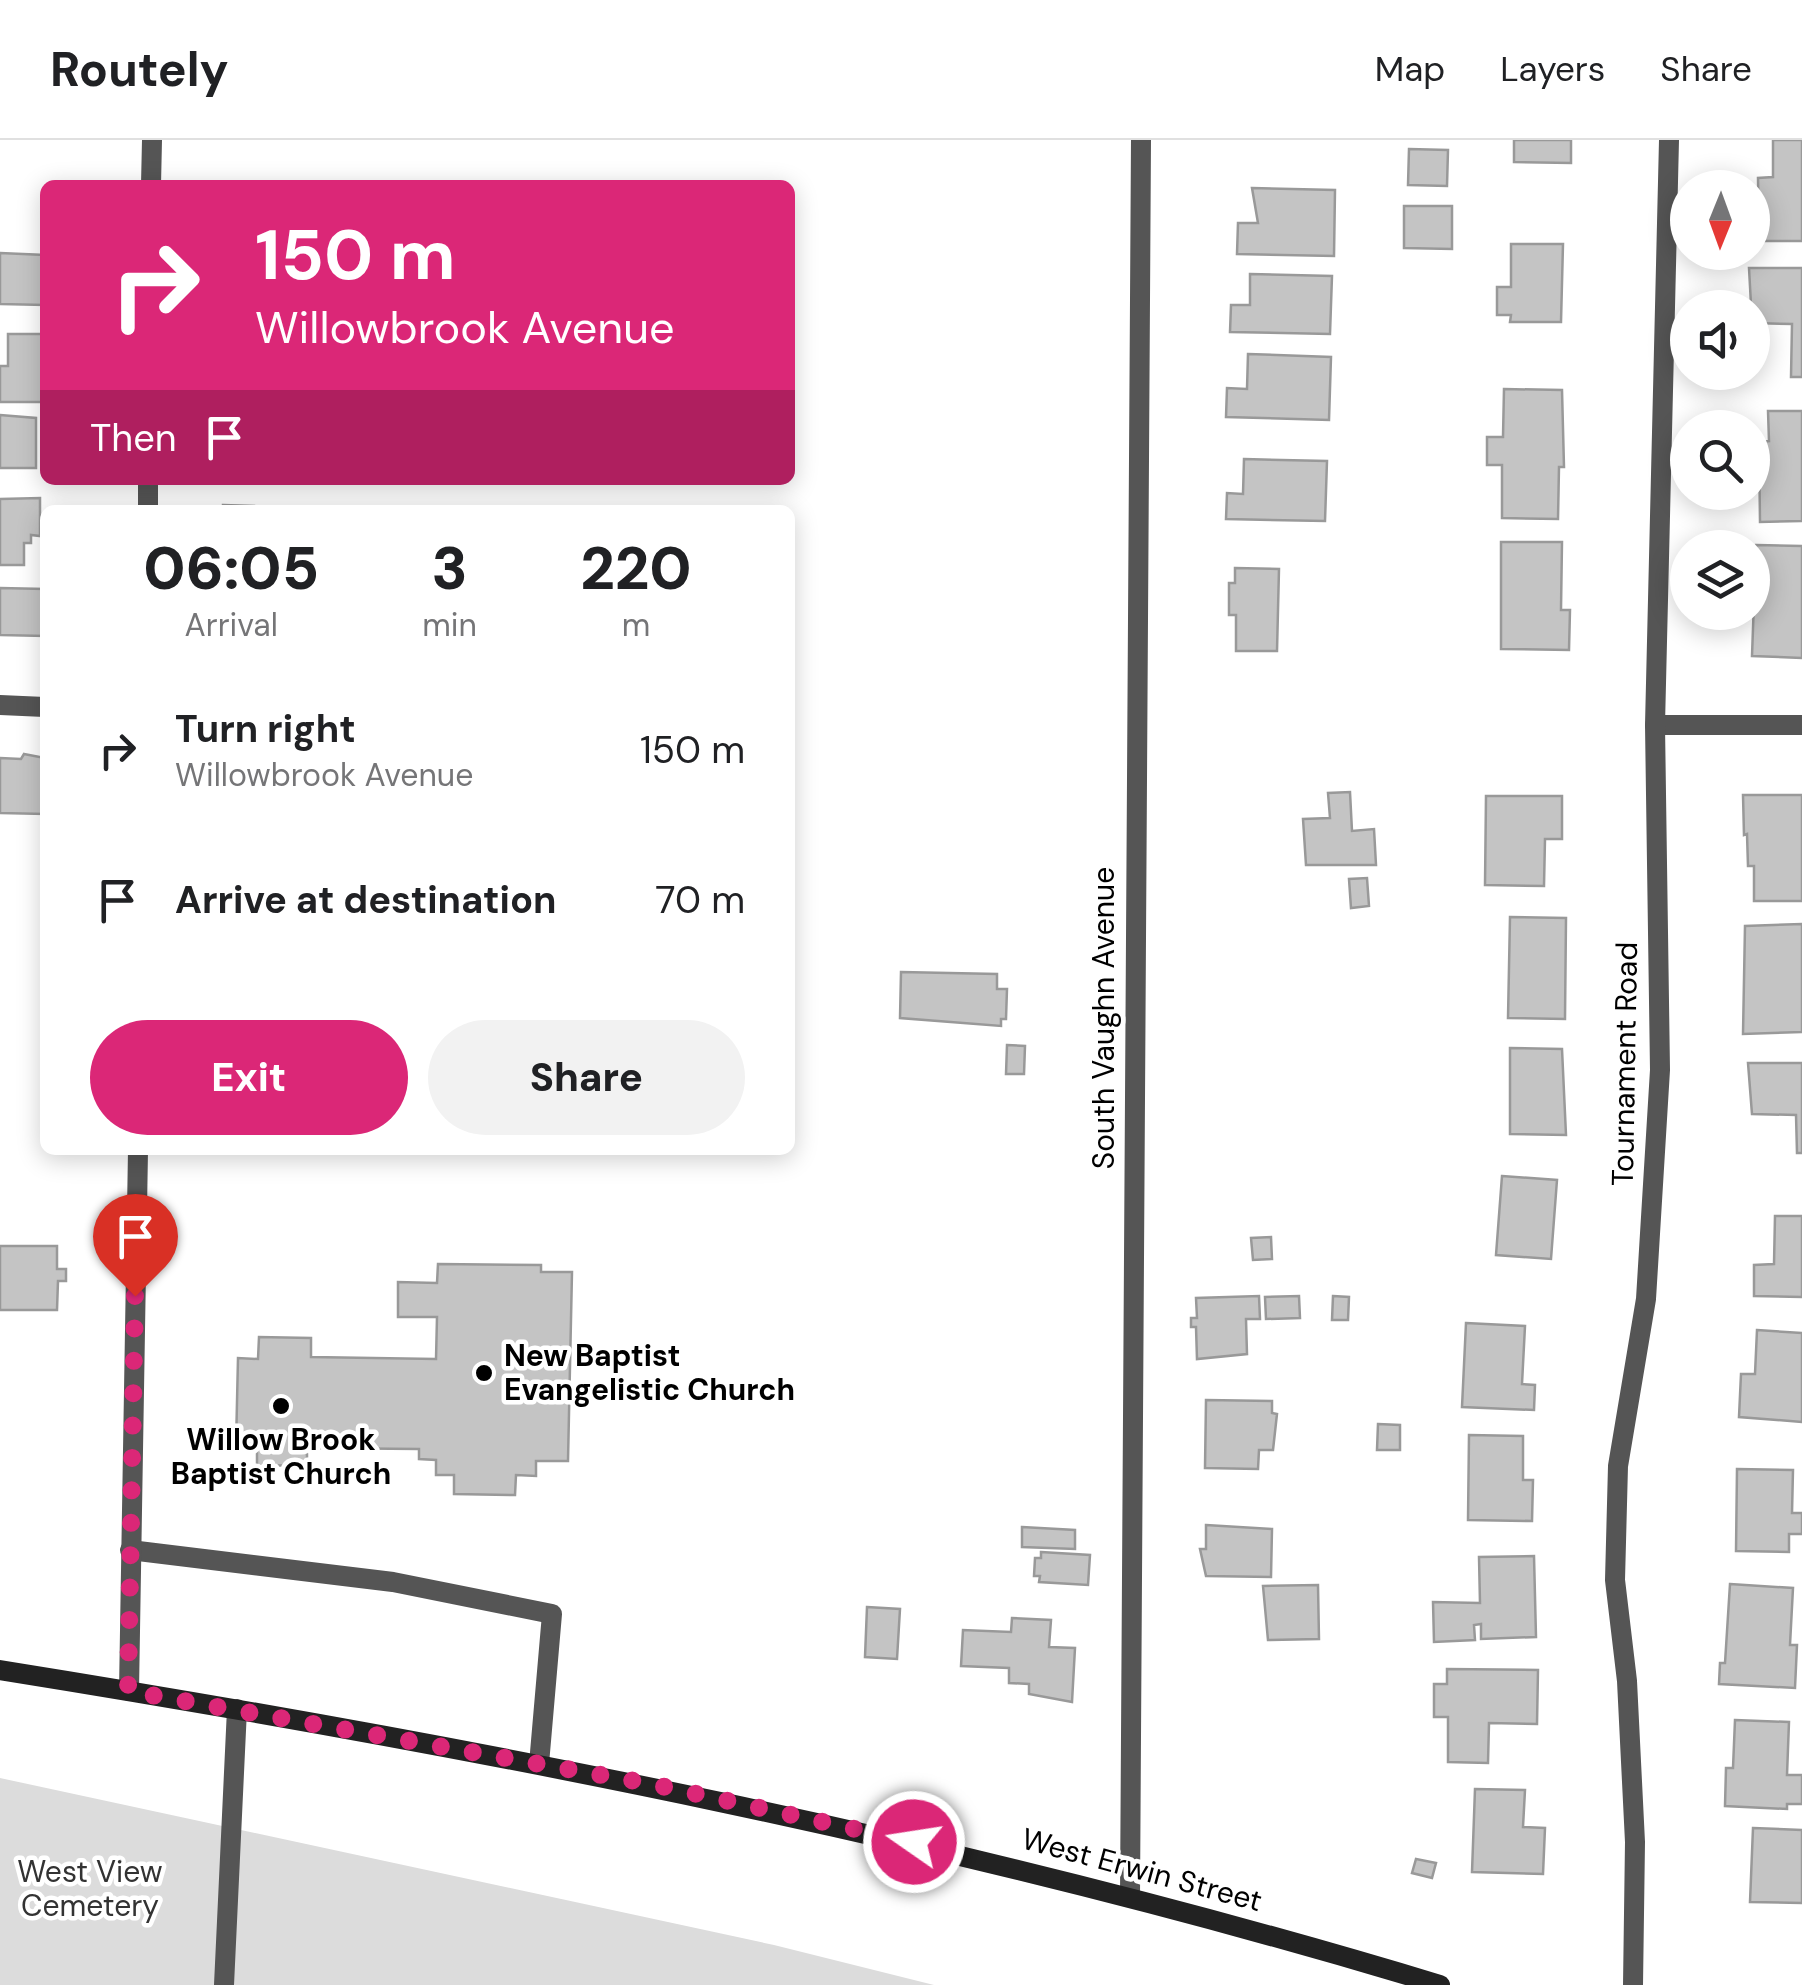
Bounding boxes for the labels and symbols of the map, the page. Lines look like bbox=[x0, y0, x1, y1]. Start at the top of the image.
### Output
north arrow bbox=[1670, 170, 1770, 270]
street label: South Vaughn Avenue bbox=[1084, 867, 1123, 1169]
street label: Tournament Road bbox=[1603, 942, 1646, 1186]
pin bbox=[93, 1194, 178, 1297]
place label: New Baptist Evangelistic Church bbox=[504, 1336, 795, 1409]
marker: New Baptist Evangelistic Church bbox=[473, 1362, 495, 1384]
marker: Willow Brook Baptist Church bbox=[270, 1395, 292, 1417]
place label: Willow Brook Baptist Church bbox=[171, 1420, 391, 1493]
position arrow bbox=[862, 1790, 966, 1894]
street label: West Erwin Street bbox=[1018, 1819, 1266, 1920]
park label: West View Cemetery bbox=[17, 1852, 163, 1925]

